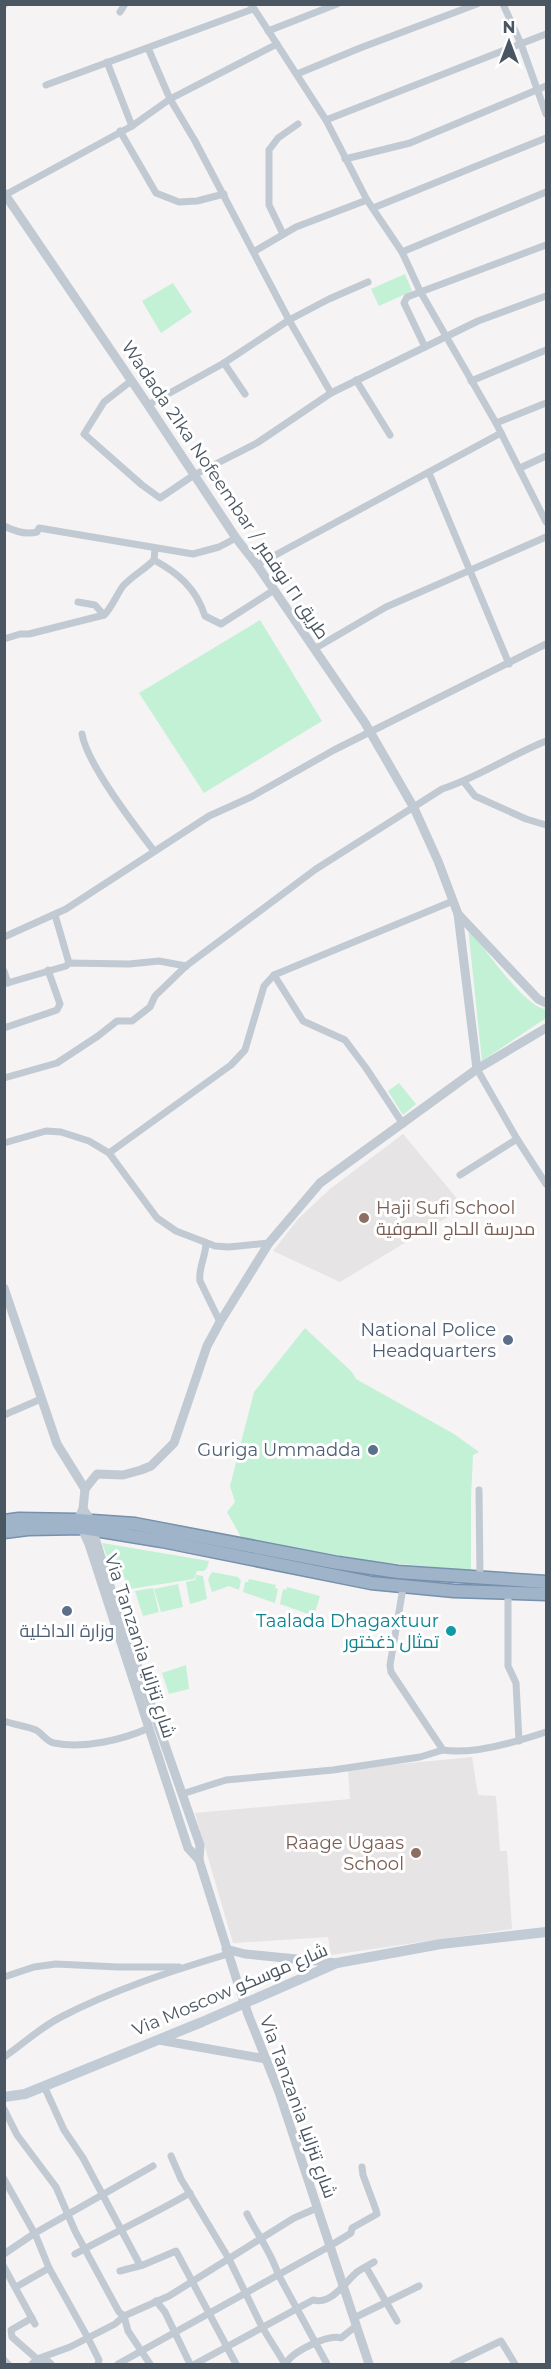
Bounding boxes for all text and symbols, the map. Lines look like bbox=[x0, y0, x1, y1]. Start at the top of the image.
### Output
north arrow bbox=[479, 12, 539, 72]
text: N bbox=[503, 18, 515, 37]
street label: Wadada 21ka Nofeembar / طريق ٢١ نوفمبر bbox=[116, 337, 333, 644]
place label: Haji Sufi School مدرسة الحاج الصوفية bbox=[376, 1197, 535, 1241]
marker: Haji Sufi School مدرسة الحاج الصوفية bbox=[357, 1211, 371, 1225]
place label: National Police Headquarters bbox=[360, 1319, 496, 1362]
marker: National Police Headquarters bbox=[501, 1333, 515, 1347]
place label: Guriga Ummadda bbox=[197, 1439, 361, 1461]
marker: Guriga Ummadda bbox=[366, 1443, 380, 1457]
street label: Via Tanzania شارع تنزانيا bbox=[99, 1551, 180, 1741]
marker: وزارة الداخلية bbox=[60, 1604, 74, 1618]
place label: Taalada Dhagaxtuur تمثال ذغختور bbox=[256, 1610, 439, 1653]
place label: وزارة الداخلية bbox=[20, 1620, 114, 1642]
marker: Taalada Dhagaxtuur تمثال ذغختور bbox=[444, 1624, 458, 1638]
place label: Raage Ugaas School bbox=[285, 1832, 404, 1875]
marker: Raage Ugaas School bbox=[409, 1846, 423, 1860]
street label: Via Moscow شارع موسكو bbox=[129, 1939, 331, 2042]
street label: Via Tanzania شارع تنزانيا bbox=[254, 2013, 341, 2202]

